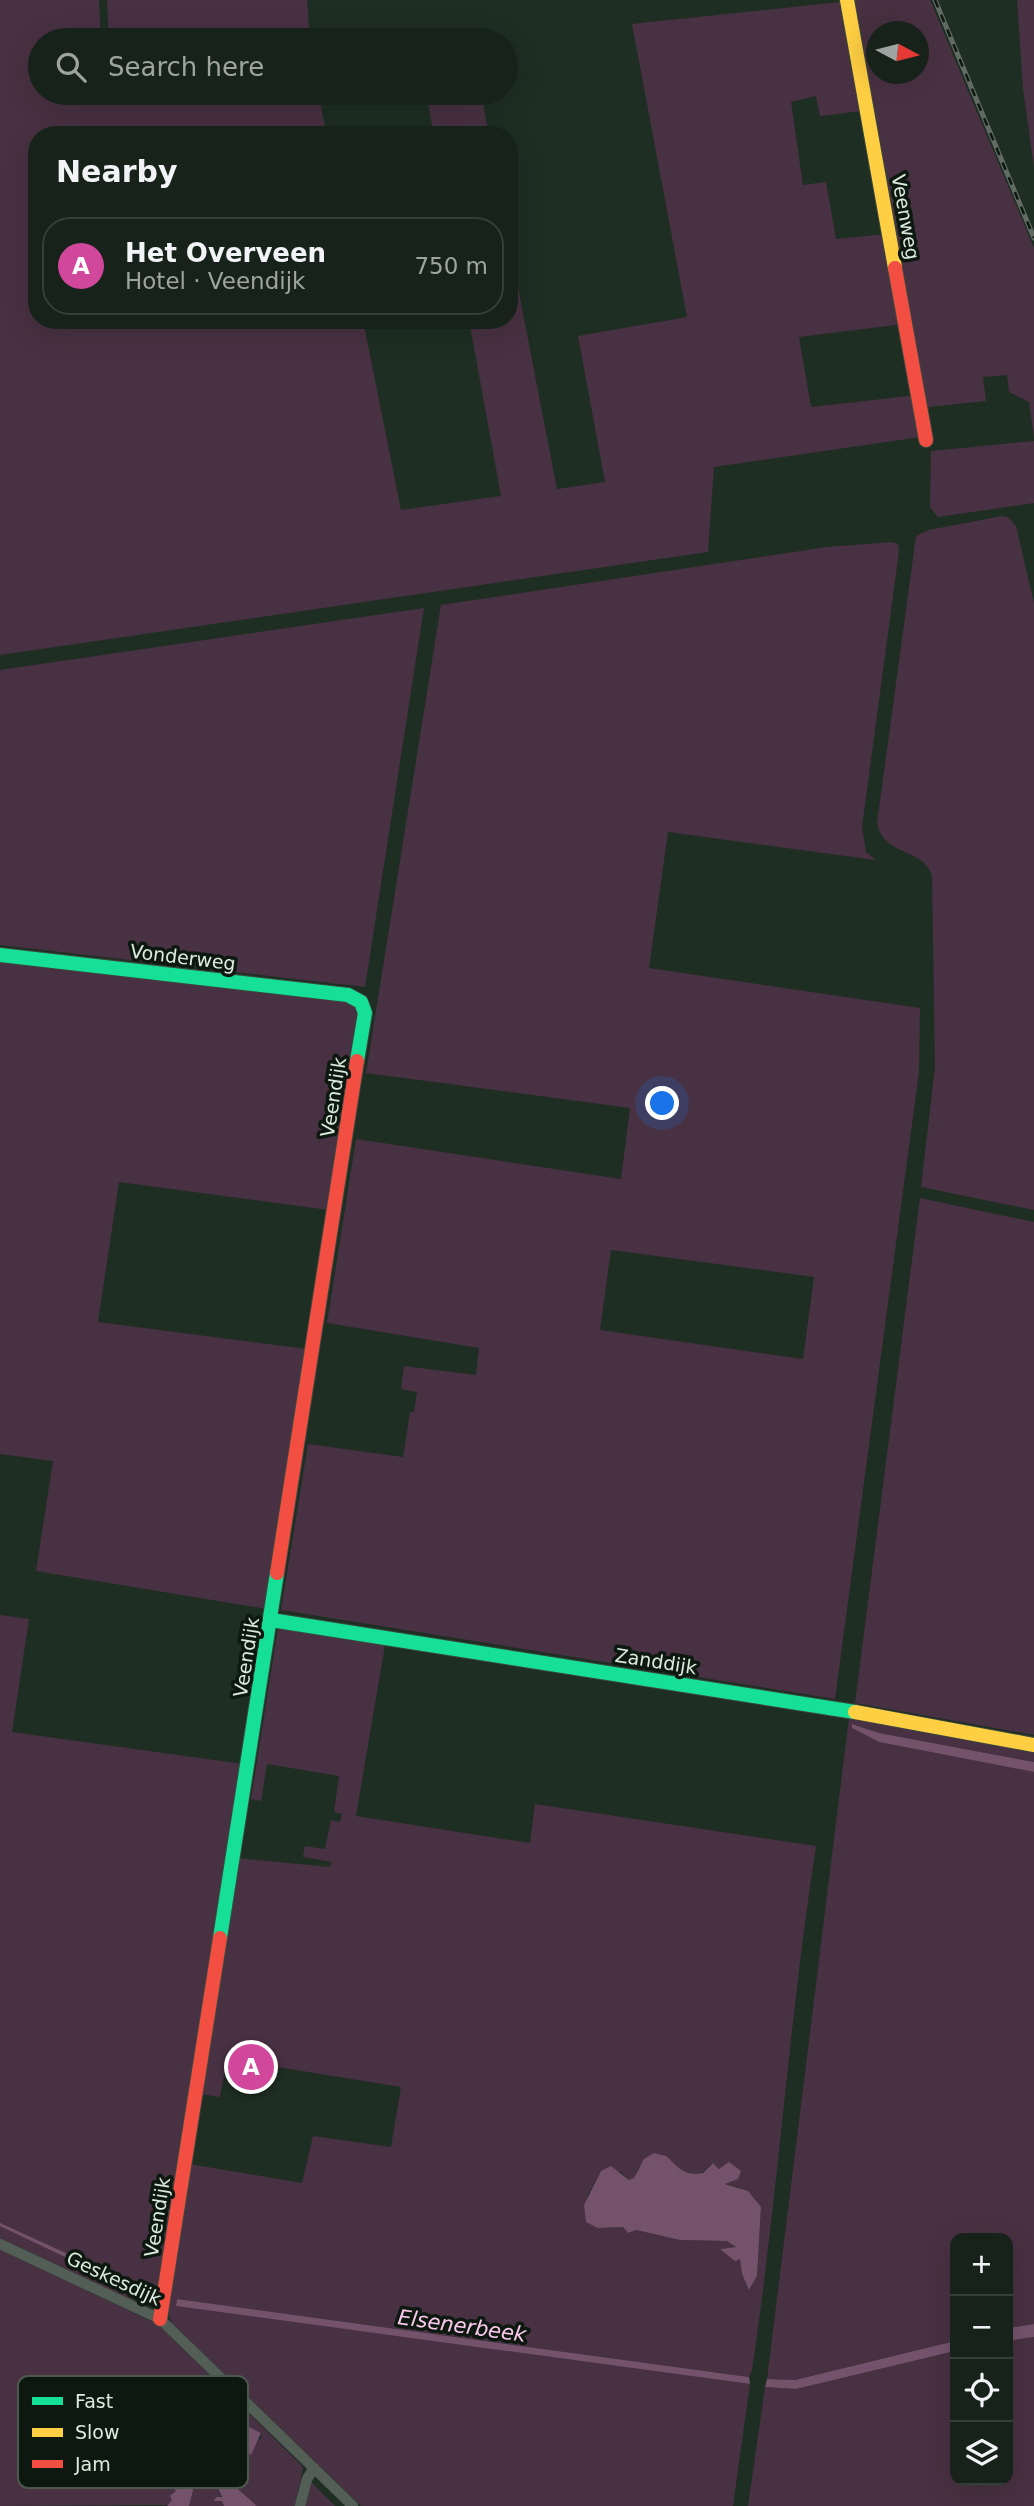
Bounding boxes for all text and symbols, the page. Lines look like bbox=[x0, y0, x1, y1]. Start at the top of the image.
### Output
north arrow bbox=[866, 21, 929, 84]
search box bbox=[28, 28, 518, 105]
icon: search bbox=[52, 48, 90, 86]
text: Search here bbox=[108, 52, 264, 82]
text: Nearby bbox=[56, 154, 178, 189]
street label: Veenweg bbox=[888, 173, 924, 261]
text: Het Overveen bbox=[125, 238, 326, 268]
text: A bbox=[72, 253, 90, 279]
text: 750 m bbox=[414, 253, 488, 279]
text: Hotel · Veendijk bbox=[125, 268, 305, 294]
street label: Vonderweg bbox=[129, 940, 237, 974]
street label: Veendijk bbox=[316, 1055, 350, 1139]
your location bbox=[645, 1086, 679, 1120]
street label: Veendijk bbox=[229, 1615, 263, 1699]
street label: Zanddijk bbox=[614, 1644, 698, 1678]
pin: A bbox=[228, 2041, 274, 2093]
street label: Veendijk bbox=[140, 2175, 174, 2259]
map controls bbox=[950, 2233, 1013, 2485]
button: + bbox=[950, 2233, 1013, 2296]
street label: Geskesdijk bbox=[63, 2247, 165, 2309]
button: − bbox=[950, 2296, 1013, 2359]
water label: Elsenerbeek bbox=[396, 2305, 528, 2347]
button: locate bbox=[950, 2359, 1013, 2422]
legend bbox=[18, 2376, 248, 2488]
text: Fast bbox=[75, 2390, 113, 2412]
text: Slow bbox=[75, 2421, 120, 2443]
button: layers bbox=[950, 2422, 1013, 2485]
text: Jam bbox=[74, 2453, 111, 2475]

